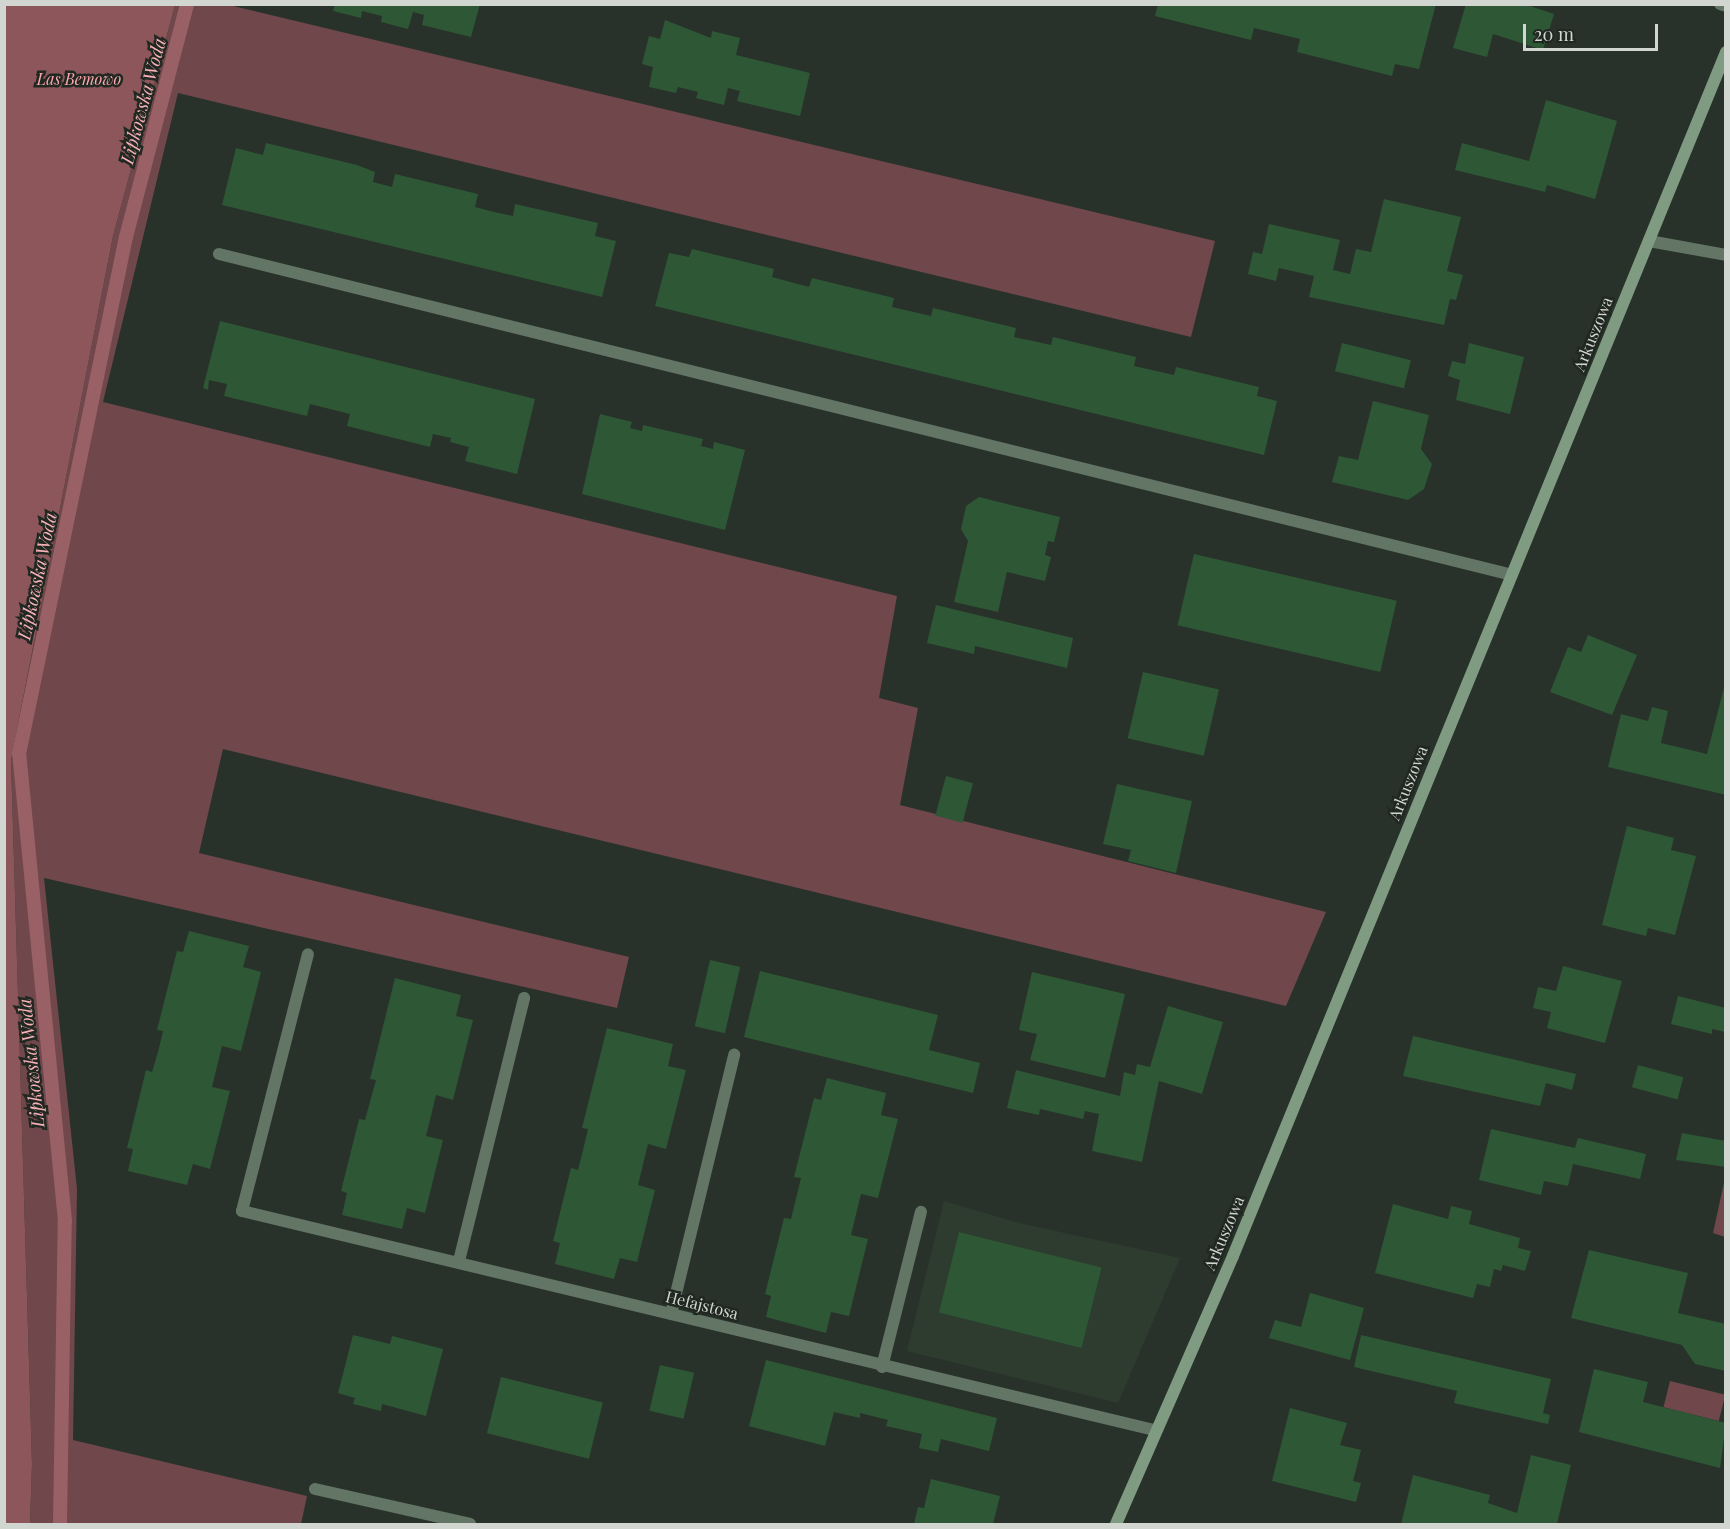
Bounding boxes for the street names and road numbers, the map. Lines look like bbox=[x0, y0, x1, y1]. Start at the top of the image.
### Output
street label: Arkuszowa bbox=[1569, 294, 1617, 374]
street label: Arkuszowa bbox=[1384, 743, 1432, 823]
street label: Arkuszowa bbox=[1200, 1193, 1248, 1273]
street label: Hefajstosa bbox=[664, 1287, 740, 1323]

